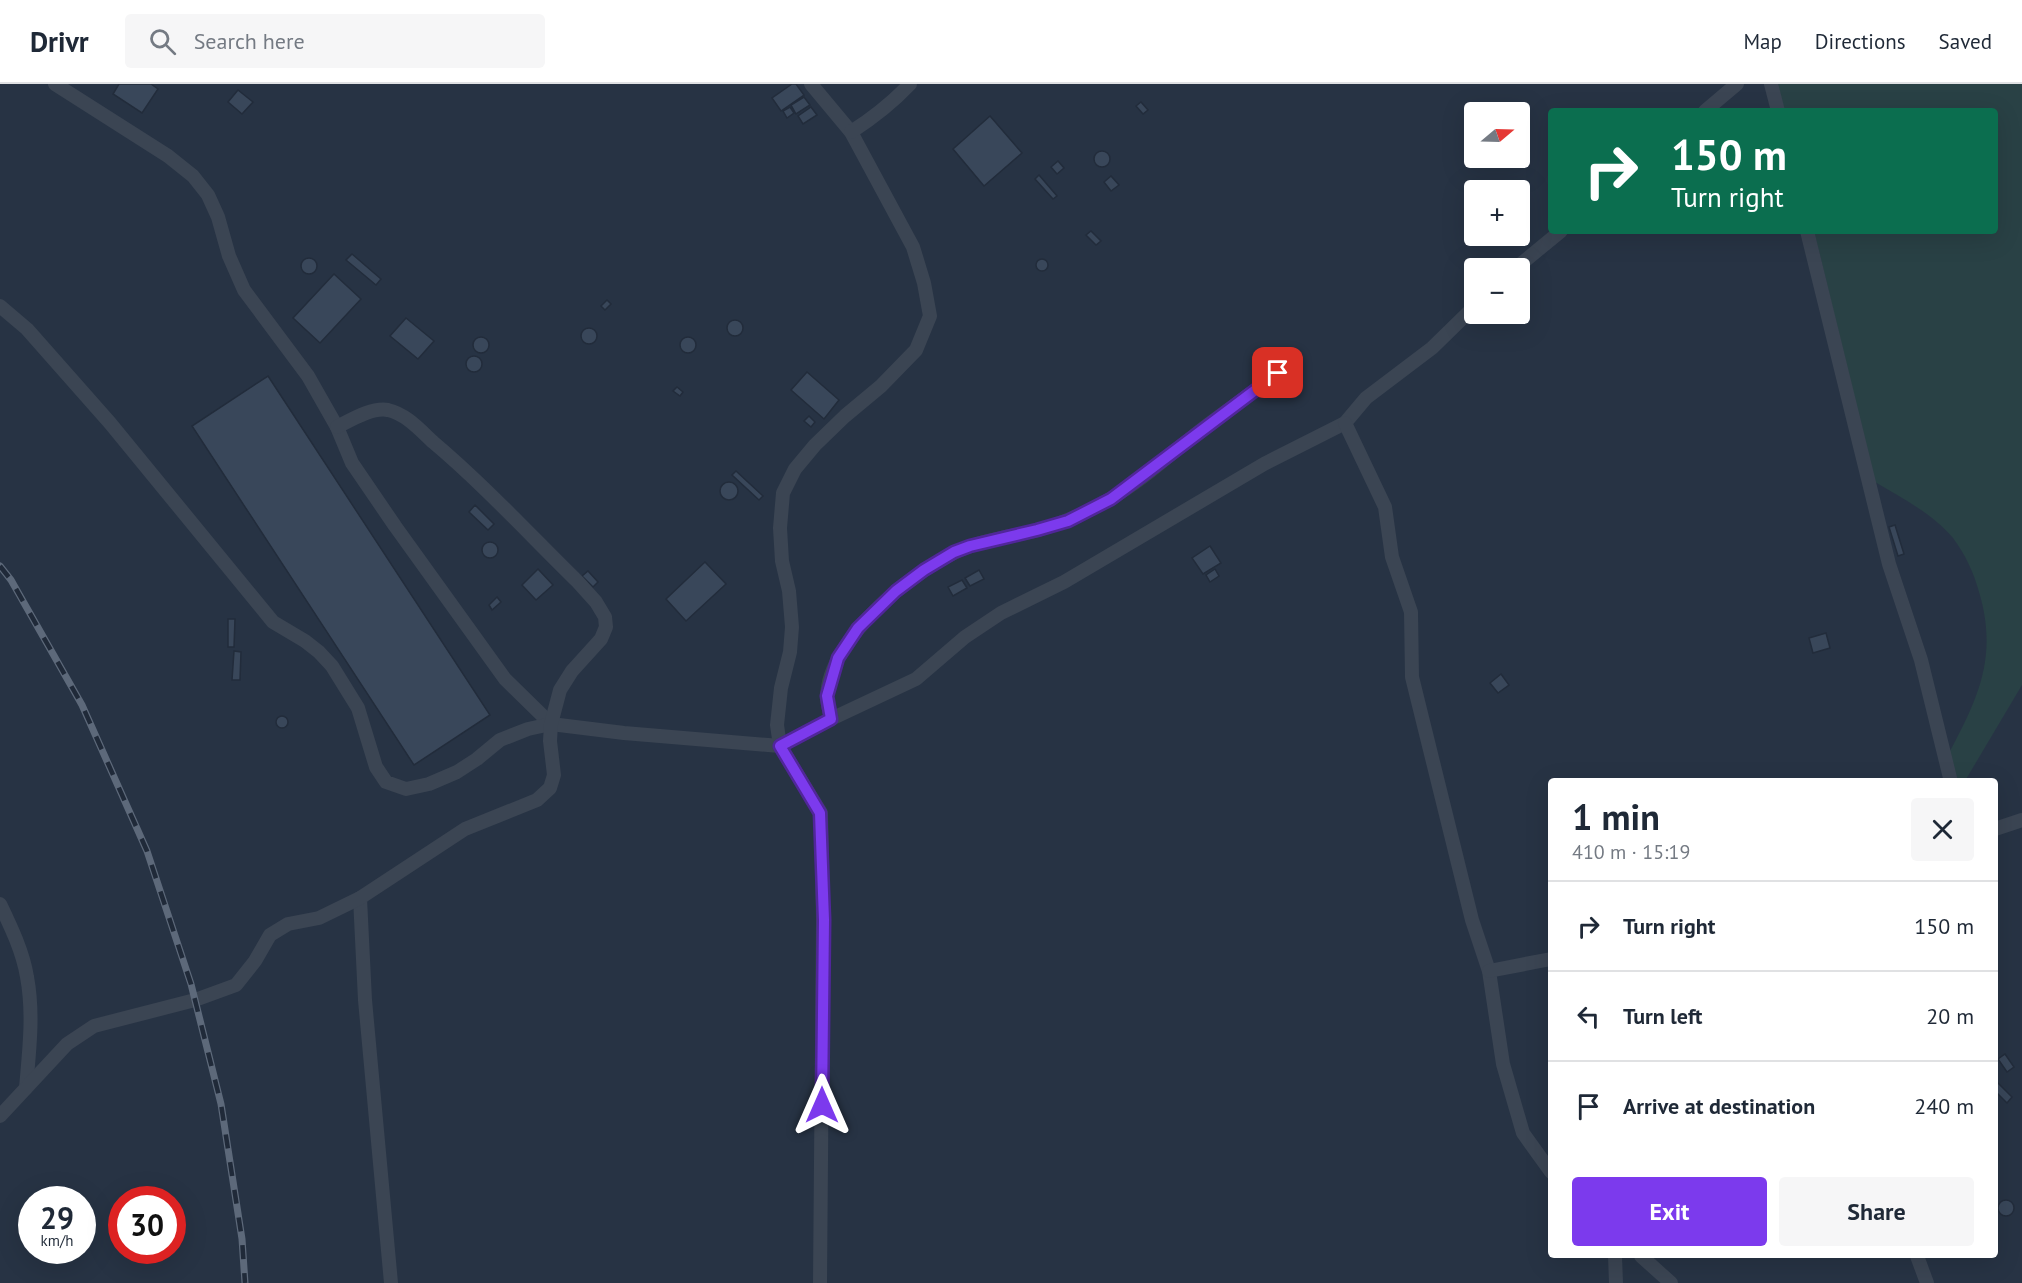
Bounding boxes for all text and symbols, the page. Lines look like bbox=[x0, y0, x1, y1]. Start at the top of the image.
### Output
search box bbox=[125, 14, 545, 68]
text: Drivr bbox=[30, 23, 89, 60]
icon: search bbox=[146, 25, 179, 58]
text: Search here bbox=[194, 27, 305, 55]
text: Map bbox=[1743, 28, 1782, 55]
text: Directions bbox=[1815, 28, 1906, 55]
text: Saved bbox=[1939, 28, 1992, 55]
north arrow bbox=[1464, 102, 1530, 168]
map controls bbox=[1464, 102, 1530, 324]
text: 150 m bbox=[1671, 127, 1787, 182]
icon: right bbox=[1572, 132, 1650, 210]
button: + bbox=[1464, 180, 1530, 246]
text: Turn right bbox=[1671, 180, 1784, 214]
button: − bbox=[1464, 258, 1530, 324]
pin bbox=[1252, 347, 1303, 398]
icon: arrive bbox=[1261, 356, 1294, 389]
text: 1 min bbox=[1572, 793, 1660, 840]
button: close bbox=[1911, 798, 1974, 861]
text: 410 m · 15:19 bbox=[1572, 839, 1690, 865]
icon: right bbox=[1572, 910, 1605, 943]
text: Turn right bbox=[1623, 912, 1715, 940]
text: 150 m bbox=[1914, 912, 1974, 940]
icon: left bbox=[1572, 1000, 1605, 1033]
text: Turn left bbox=[1623, 1002, 1703, 1030]
text: 20 m bbox=[1926, 1002, 1974, 1030]
position arrow bbox=[790, 1073, 854, 1137]
icon: arrive bbox=[1572, 1090, 1605, 1123]
text: Arrive at destination bbox=[1623, 1092, 1815, 1120]
text: 240 m bbox=[1914, 1092, 1974, 1120]
button: Exit bbox=[1572, 1177, 1767, 1246]
button: Share bbox=[1779, 1177, 1974, 1246]
speed limit sign: 30 bbox=[108, 1186, 186, 1264]
text: 29 bbox=[40, 1198, 74, 1237]
text: km/h bbox=[41, 1231, 73, 1250]

